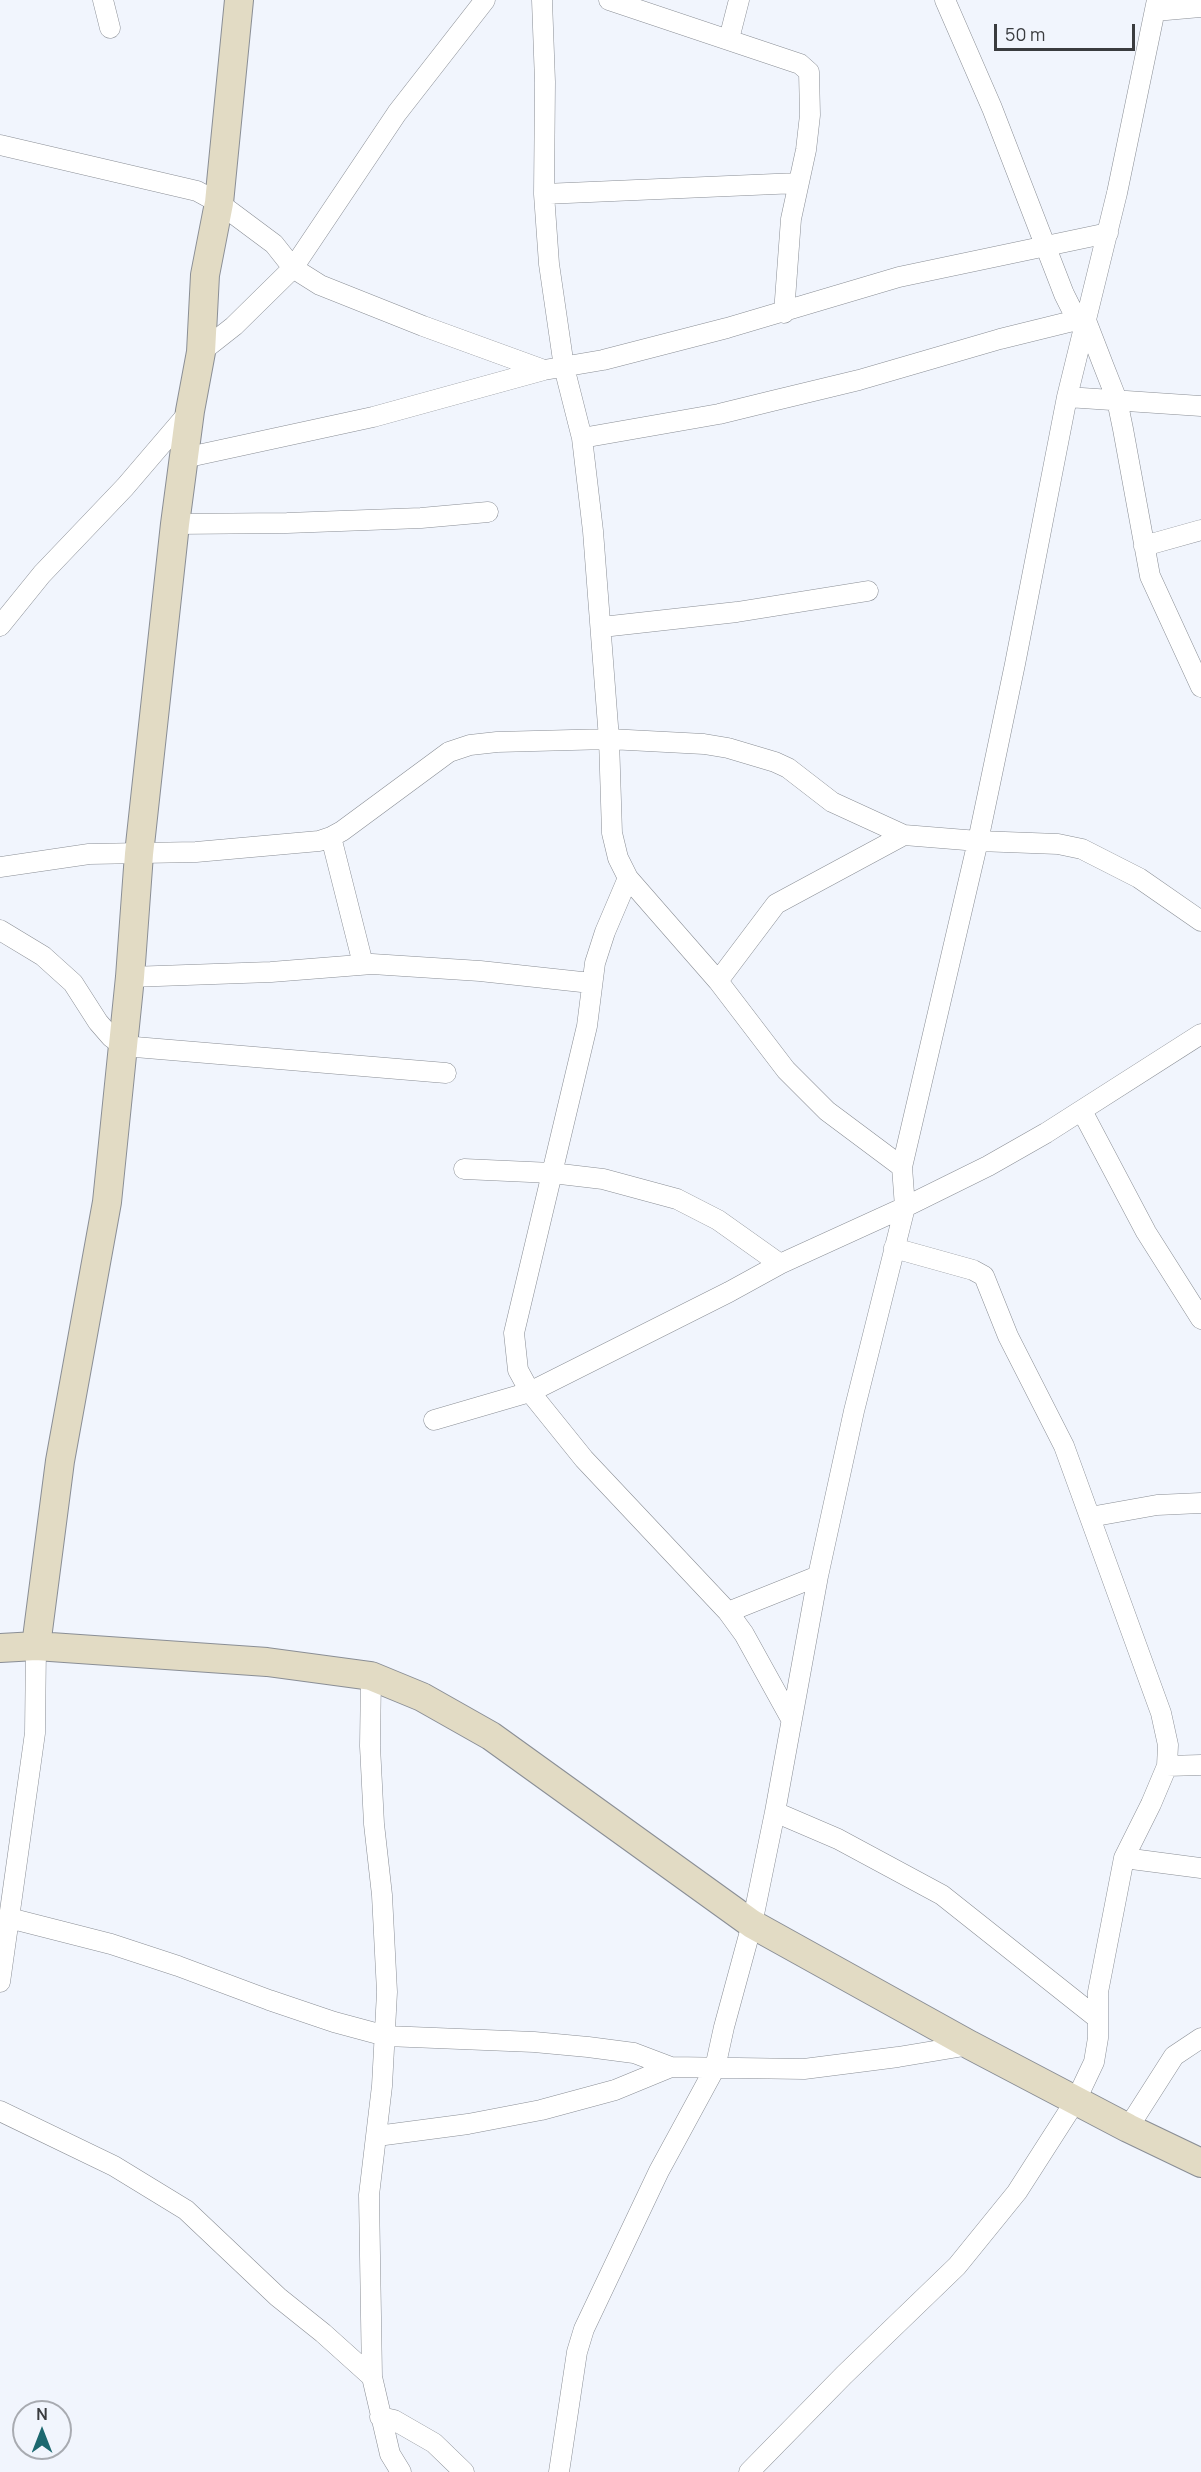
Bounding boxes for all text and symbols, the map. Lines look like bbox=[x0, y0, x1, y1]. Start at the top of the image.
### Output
scale bar bbox=[997, 12, 1138, 50]
text: 50 m bbox=[1005, 22, 1045, 46]
north arrow bbox=[12, 2400, 72, 2460]
text: N bbox=[36, 2403, 48, 2425]

